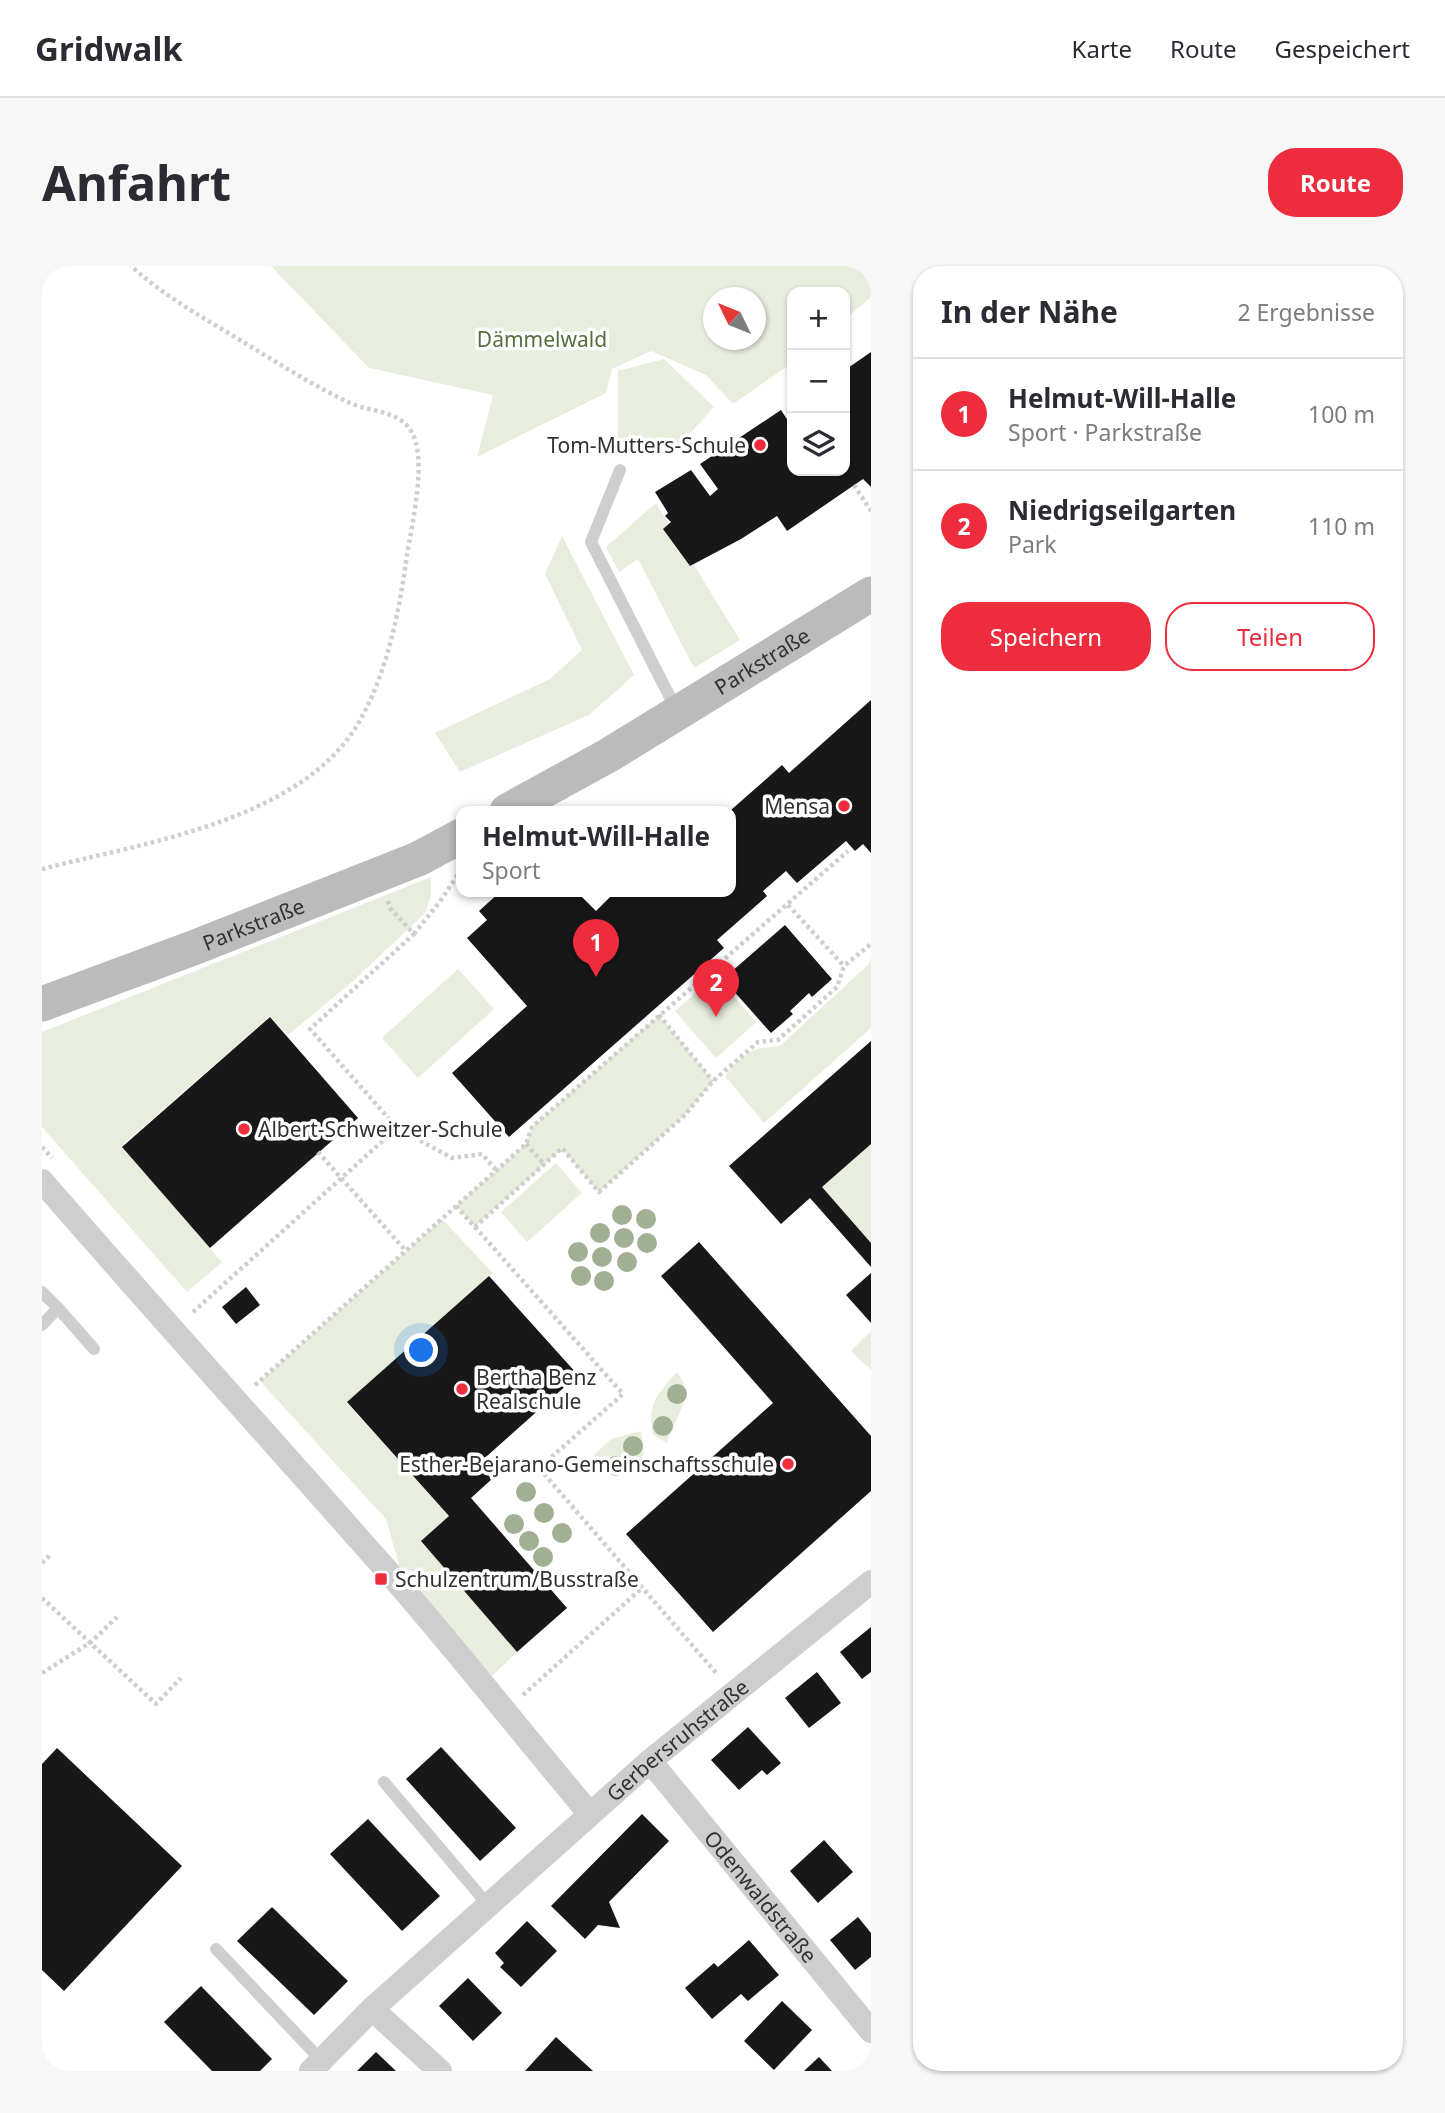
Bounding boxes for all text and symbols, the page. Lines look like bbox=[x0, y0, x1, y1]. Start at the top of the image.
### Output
text: Gridwalk bbox=[35, 26, 183, 71]
text: Karte bbox=[1072, 32, 1132, 65]
text: Route bbox=[1170, 32, 1237, 65]
text: Gespeichert bbox=[1275, 32, 1410, 65]
button: Route bbox=[1268, 148, 1403, 217]
text: Anfahrt bbox=[42, 149, 231, 215]
north arrow bbox=[703, 287, 766, 350]
map controls bbox=[787, 287, 850, 476]
button: + bbox=[787, 287, 850, 350]
text: In der Nähe bbox=[941, 291, 1118, 332]
text: 2 Ergebnisse bbox=[1237, 296, 1375, 328]
park label: Dämmelwald bbox=[477, 325, 607, 353]
button: − bbox=[787, 350, 850, 413]
text: Helmut-Will-Halle bbox=[1008, 380, 1236, 416]
text: 1 bbox=[957, 398, 971, 430]
text: 100 m bbox=[1308, 398, 1375, 430]
button: layers bbox=[787, 413, 850, 476]
text: Sport · Parkstraße bbox=[1008, 416, 1202, 448]
place label: Tom-Mutters-Schule bbox=[547, 431, 746, 459]
marker: Tom-Mutters-Schule bbox=[752, 437, 768, 453]
text: Niedrigseilgarten bbox=[1008, 492, 1236, 528]
text: 2 bbox=[957, 510, 971, 542]
text: 110 m bbox=[1308, 510, 1375, 542]
text: Park bbox=[1008, 528, 1057, 560]
button: Speichern bbox=[941, 602, 1151, 671]
button: Teilen bbox=[1165, 602, 1375, 671]
street label: Parkstraße bbox=[709, 621, 815, 701]
place label: Mensa bbox=[764, 792, 830, 820]
marker: Mensa bbox=[836, 798, 852, 814]
popup bbox=[456, 806, 736, 897]
text: Helmut-Will-Halle bbox=[482, 818, 710, 854]
text: Sport bbox=[482, 854, 540, 886]
street label: Parkstraße bbox=[198, 891, 308, 957]
pin: 1 bbox=[573, 919, 619, 977]
pin: 2 bbox=[693, 959, 739, 1017]
place label: Albert-Schweitzer-Schule bbox=[258, 1115, 503, 1143]
marker: Albert-Schweitzer-Schule bbox=[236, 1121, 252, 1137]
your location bbox=[404, 1333, 438, 1367]
place label: Bertha Benz Realschule bbox=[476, 1363, 596, 1415]
marker: Bertha Benz Realschule bbox=[454, 1381, 470, 1397]
place label: Esther-Bejarano-Gemeinschaftsschule bbox=[399, 1450, 774, 1478]
marker: Esther-Bejarano-Gemeinschaftsschule bbox=[780, 1456, 796, 1472]
place label: Schulzentrum/Busstraße bbox=[395, 1565, 639, 1593]
marker: Schulzentrum/Busstraße bbox=[373, 1571, 389, 1587]
street label: Gerbersruhstraße bbox=[600, 1673, 754, 1807]
street label: Odenwaldstraße bbox=[698, 1824, 824, 1969]

